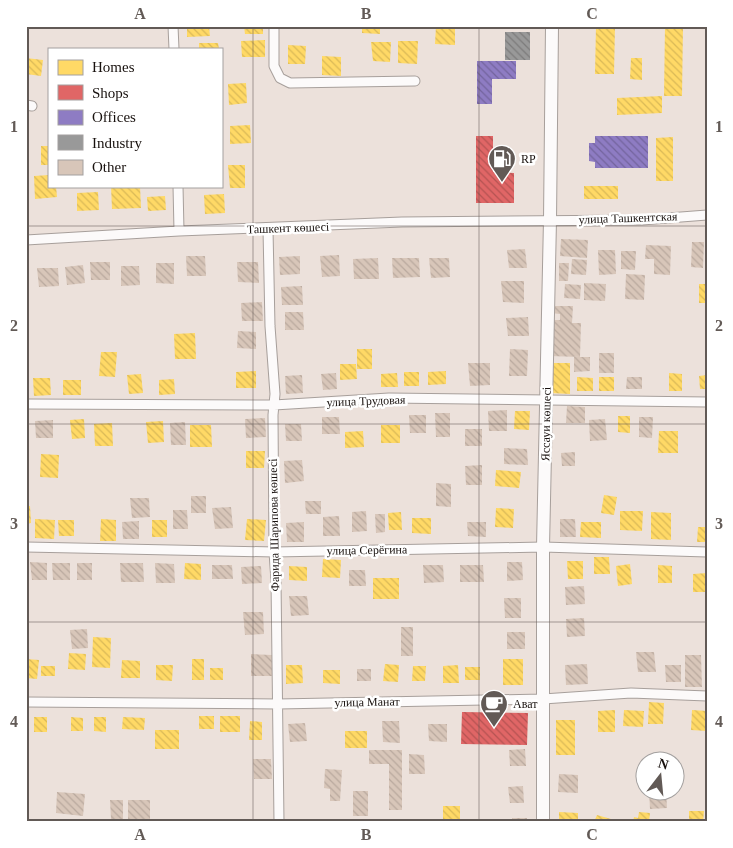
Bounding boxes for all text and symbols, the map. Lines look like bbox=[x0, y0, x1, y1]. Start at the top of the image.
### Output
text: A bbox=[134, 5, 146, 22]
text: B bbox=[361, 5, 372, 22]
text: C bbox=[586, 5, 598, 22]
legend bbox=[48, 48, 222, 188]
text: Homes bbox=[92, 59, 135, 75]
text: Shops bbox=[92, 85, 129, 101]
text: Offices bbox=[92, 109, 136, 125]
text: 1 bbox=[10, 118, 18, 135]
text: 1 bbox=[715, 118, 723, 135]
text: Industry bbox=[92, 135, 142, 151]
fuel station icon: RP bbox=[487, 144, 517, 183]
place label: RP bbox=[521, 152, 536, 166]
text: Other bbox=[92, 159, 126, 175]
street label: улица Ташкентская bbox=[578, 209, 678, 227]
street label: Ташкент көшесі bbox=[247, 220, 330, 236]
text: 2 bbox=[10, 317, 18, 334]
text: 2 bbox=[715, 317, 723, 334]
street label: Яссауи көшесі bbox=[538, 386, 554, 461]
street label: улица Трудовая bbox=[326, 393, 406, 409]
street label: Фарида Шарипова көшесі bbox=[266, 458, 282, 592]
text: 3 bbox=[10, 515, 18, 532]
text: 3 bbox=[715, 515, 723, 532]
street label: улица Серёгина bbox=[327, 542, 408, 558]
cafe icon: Ават bbox=[479, 689, 509, 728]
street label: улица Манат bbox=[334, 694, 401, 710]
place label: Ават bbox=[513, 697, 538, 711]
text: 4 bbox=[10, 713, 18, 730]
text: 4 bbox=[715, 713, 723, 730]
north arrow bbox=[636, 750, 686, 800]
text: N bbox=[657, 755, 670, 773]
text: A bbox=[134, 826, 146, 843]
text: B bbox=[361, 826, 372, 843]
text: C bbox=[586, 826, 598, 843]

